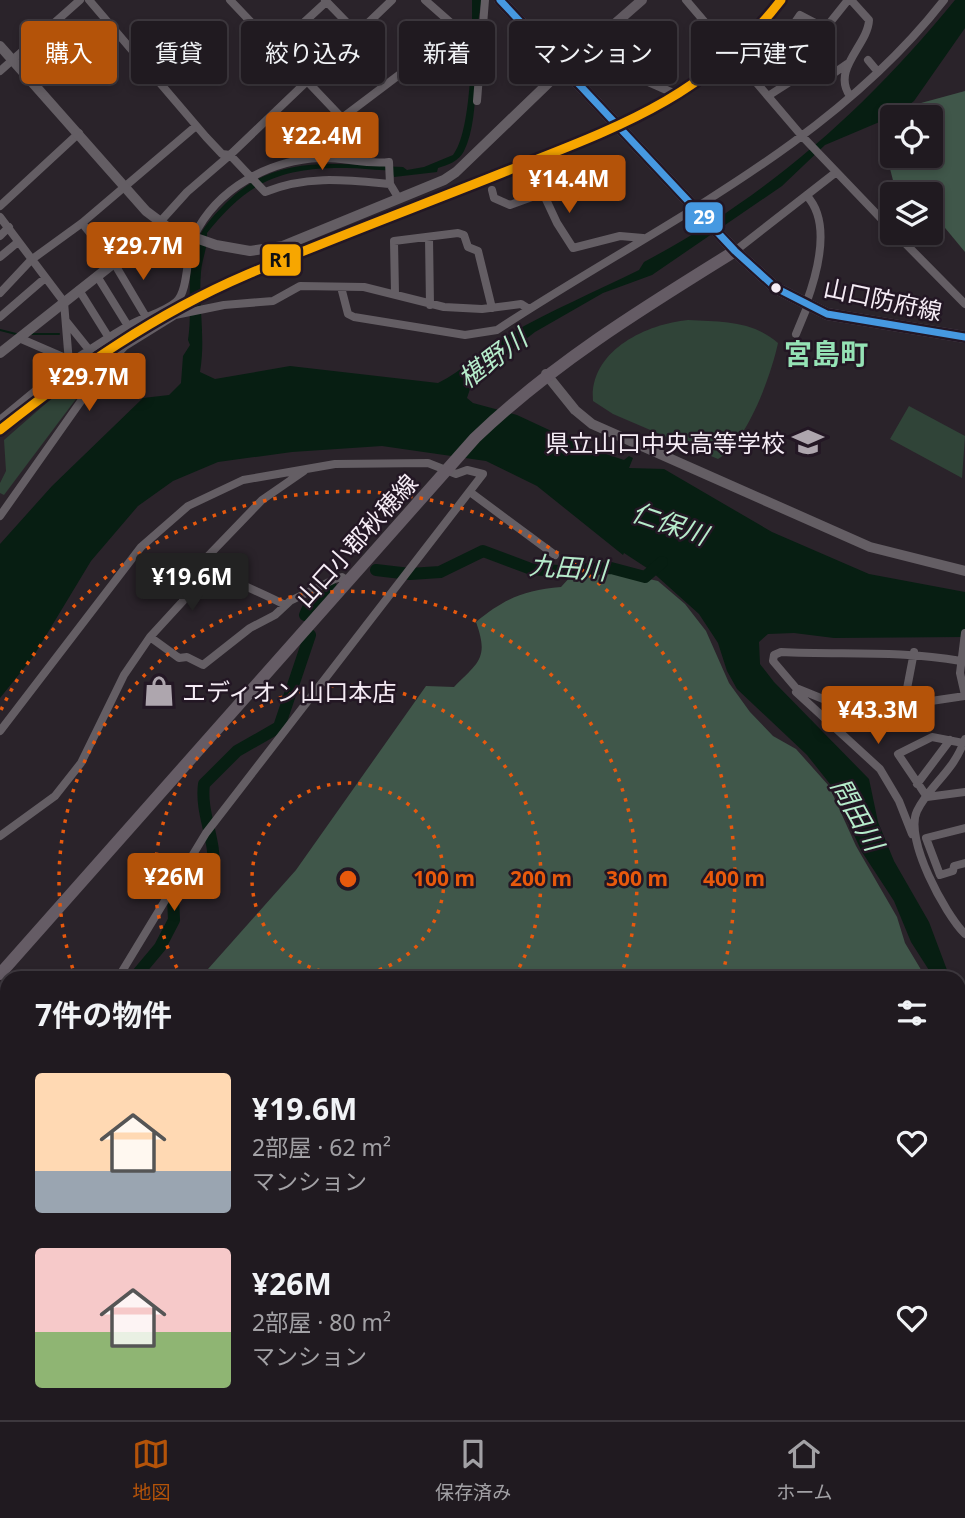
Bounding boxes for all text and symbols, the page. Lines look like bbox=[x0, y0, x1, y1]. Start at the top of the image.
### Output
chip: 購入 bbox=[21, 21, 117, 84]
chip: 賃貸 bbox=[131, 21, 227, 84]
chip: 絞り込み bbox=[241, 21, 385, 84]
chip: 新着 bbox=[399, 21, 495, 84]
chip: マンション bbox=[509, 21, 677, 84]
chip: 一戸建て bbox=[691, 21, 835, 84]
map controls bbox=[880, 105, 943, 245]
button: locate bbox=[880, 105, 943, 168]
pin: ¥22.4M bbox=[265, 113, 379, 172]
text: ¥22.4M bbox=[282, 119, 362, 151]
pin: ¥14.4M bbox=[512, 156, 626, 215]
text: ¥14.4M bbox=[529, 162, 609, 194]
button: layers bbox=[880, 182, 943, 245]
line badge: 29 bbox=[684, 201, 724, 234]
text: 29 bbox=[693, 204, 715, 230]
pin: ¥29.7M bbox=[86, 222, 200, 282]
text: ¥29.7M bbox=[103, 229, 183, 261]
line badge: R1 bbox=[261, 243, 302, 277]
text: R1 bbox=[269, 247, 293, 273]
street label: 山口防府線 bbox=[821, 270, 945, 328]
unlabelled marker bbox=[769, 281, 783, 295]
water label: 椹野川 bbox=[450, 318, 536, 396]
district label: 宮島町 bbox=[784, 334, 868, 372]
pin: ¥29.7M bbox=[32, 354, 146, 413]
text: ¥29.7M bbox=[49, 360, 129, 392]
school or university icon: 県立山口中央高等学校 bbox=[791, 425, 825, 459]
place label: 県立山口中央高等学校 bbox=[545, 426, 785, 459]
street label: 山口小郡秋穂線 bbox=[288, 467, 424, 613]
water label: 仁保川 bbox=[627, 493, 716, 554]
water label: 九田川 bbox=[528, 546, 611, 588]
pin: ¥19.6M bbox=[135, 554, 249, 613]
text: ¥19.6M bbox=[152, 560, 232, 592]
shop icon: エディオン山口本店 bbox=[142, 674, 176, 708]
place label: エディオン山口本店 bbox=[182, 675, 396, 708]
pin: ¥43.3M bbox=[821, 686, 935, 746]
text: ¥43.3M bbox=[838, 693, 918, 725]
water label: 問田川 bbox=[823, 771, 894, 859]
pin: ¥26M bbox=[133, 853, 215, 913]
text: ¥26M bbox=[143, 860, 205, 892]
text: 100 m bbox=[413, 864, 475, 892]
text: 200 m bbox=[510, 864, 572, 892]
text: 300 m bbox=[606, 864, 668, 892]
text: 400 m bbox=[703, 864, 765, 892]
centre of rings bbox=[336, 867, 360, 891]
text: 7件の物件 bbox=[35, 994, 172, 1035]
icon: filters bbox=[893, 994, 931, 1032]
text: ¥19.6M bbox=[252, 1088, 357, 1129]
icon: home bbox=[91, 1101, 175, 1185]
icon: heart bbox=[893, 1124, 931, 1162]
text: 2部屋 · 62 m² bbox=[252, 1131, 391, 1163]
text: マンション bbox=[252, 1165, 367, 1197]
text: ¥26M bbox=[252, 1263, 332, 1304]
icon: home bbox=[91, 1276, 175, 1360]
icon: heart bbox=[893, 1299, 931, 1337]
text: 2部屋 · 80 m² bbox=[252, 1306, 391, 1338]
text: マンション bbox=[252, 1340, 367, 1372]
tab: 地図 bbox=[132, 1435, 170, 1505]
tab: 保存済み bbox=[435, 1435, 511, 1505]
tab: ホーム bbox=[776, 1435, 833, 1505]

